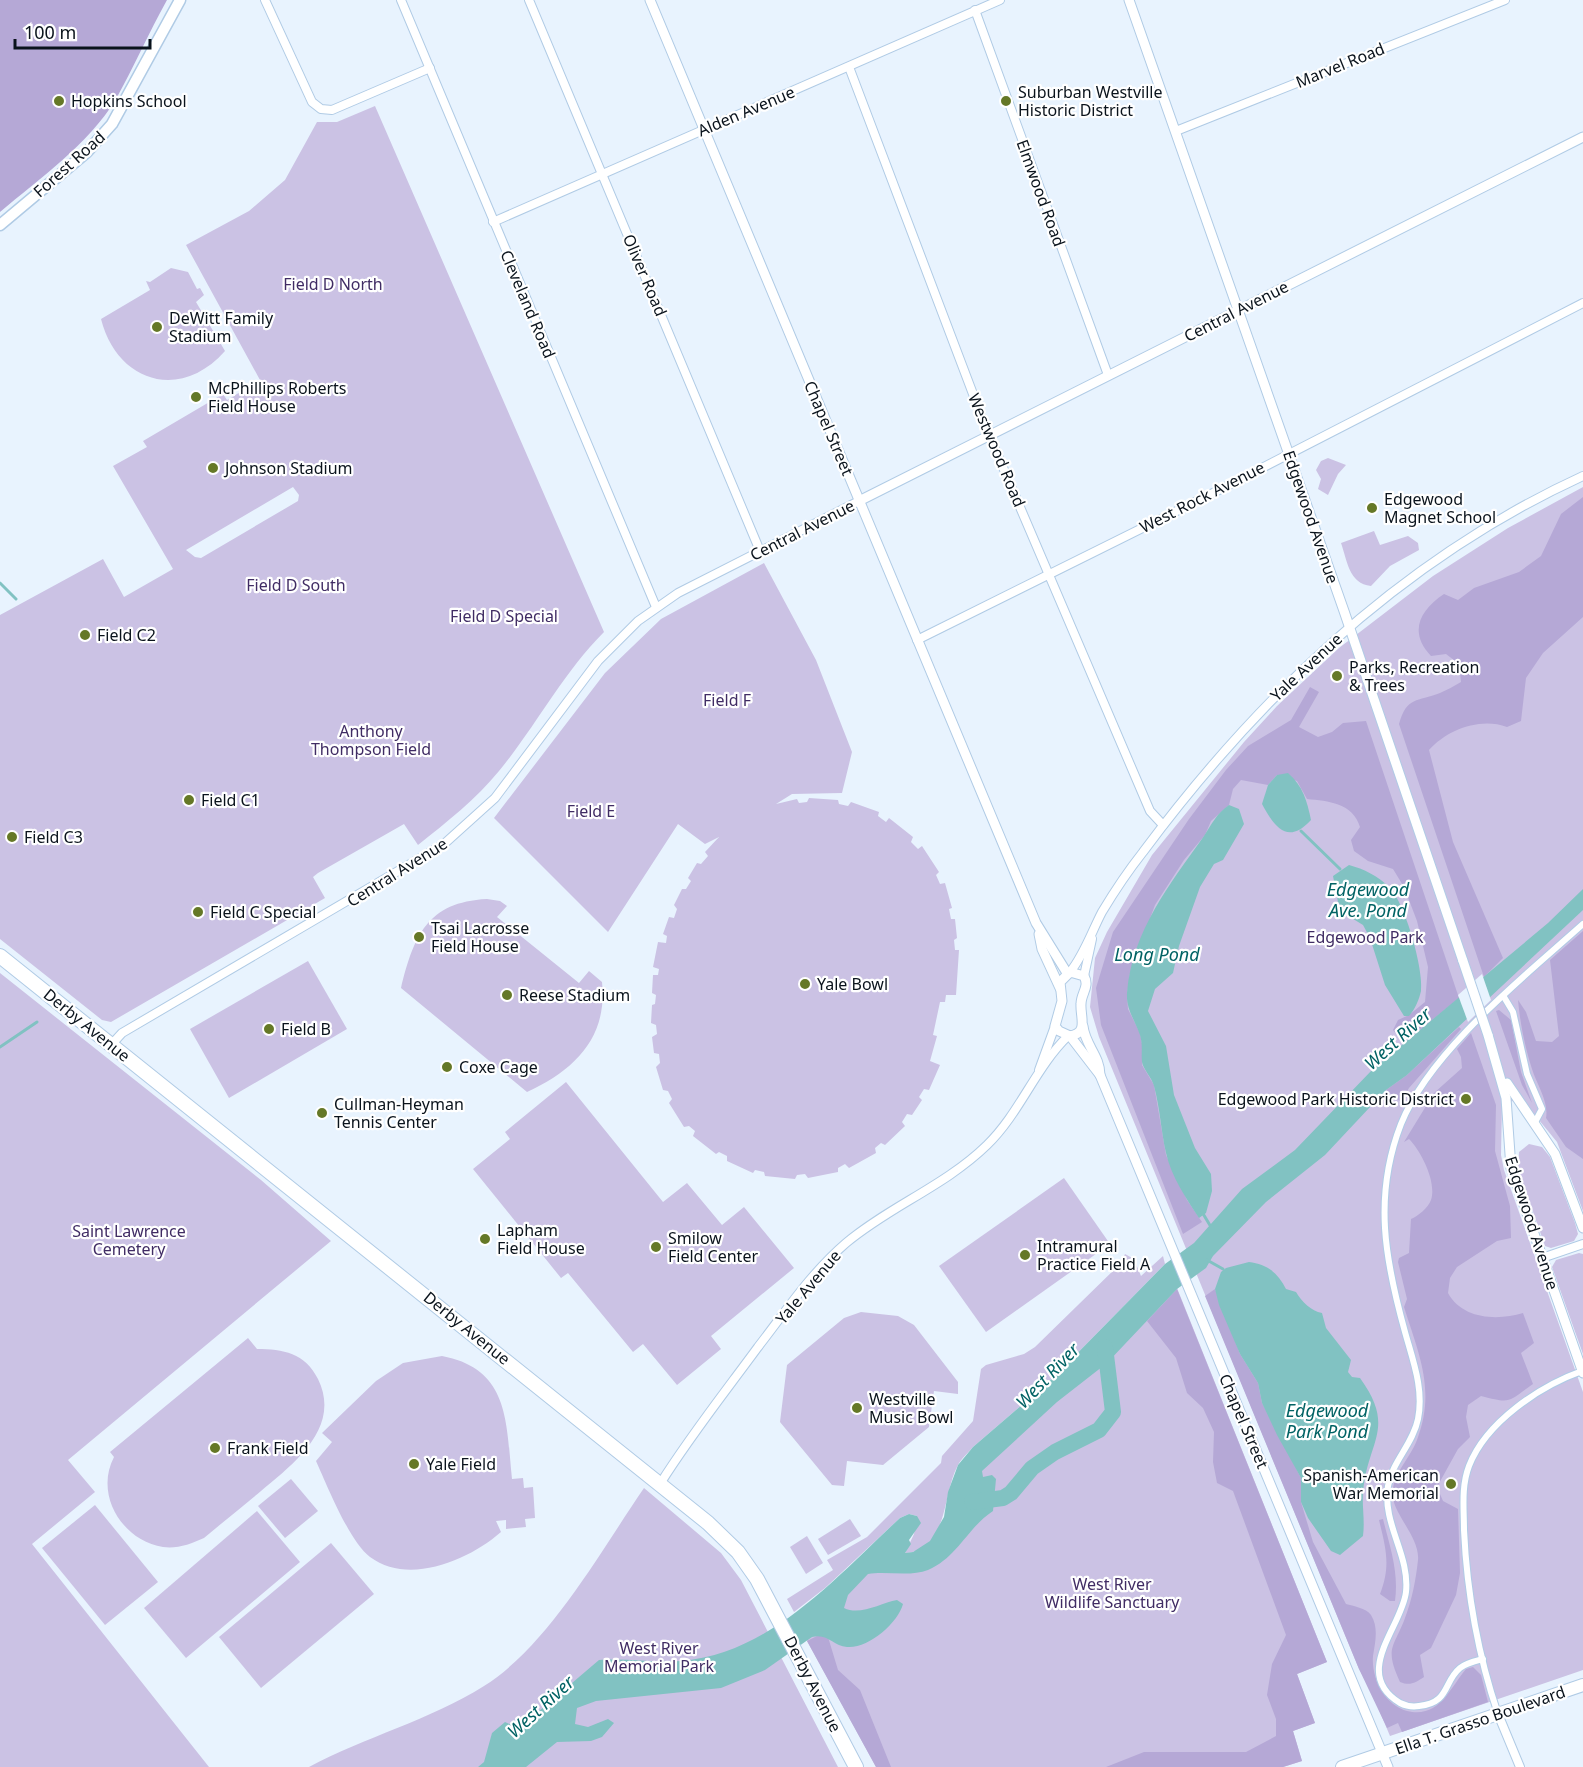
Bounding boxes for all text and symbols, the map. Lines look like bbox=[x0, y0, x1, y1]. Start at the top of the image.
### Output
scale bar bbox=[15, 12, 150, 50]
text: 100 m bbox=[24, 20, 76, 44]
street label: Marvel Road bbox=[1292, 37, 1388, 93]
street label: Alden Avenue bbox=[694, 81, 798, 141]
place label: Suburban Westville Historic District bbox=[1018, 81, 1162, 121]
place label: Hopkins School bbox=[71, 90, 187, 112]
marker: Hopkins School bbox=[52, 94, 66, 108]
marker: Suburban Westville Historic District bbox=[999, 94, 1013, 108]
street label: Forest Road bbox=[28, 126, 110, 202]
street label: Elmwood Road bbox=[1011, 136, 1071, 250]
street label: Oliver Road bbox=[618, 231, 672, 319]
street label: Cleveland Road bbox=[495, 247, 561, 361]
park label: Field D North bbox=[283, 273, 383, 295]
street label: Central Avenue bbox=[1180, 275, 1292, 347]
place label: DeWitt Family Stadium bbox=[169, 307, 274, 347]
marker: DeWitt Family Stadium bbox=[150, 320, 164, 334]
place label: McPhillips Roberts Field House bbox=[208, 377, 346, 417]
street label: Chapel Street bbox=[799, 377, 859, 479]
marker: McPhillips Roberts Field House bbox=[189, 390, 203, 404]
street label: Westwood Road bbox=[963, 390, 1031, 510]
street label: Edgewood Avenue bbox=[1278, 448, 1344, 586]
street label: West Rock Avenue bbox=[1136, 456, 1268, 538]
place label: Johnson Stadium bbox=[223, 457, 353, 479]
marker: Johnson Stadium bbox=[206, 461, 220, 475]
place label: Edgewood Magnet School bbox=[1384, 488, 1496, 528]
street label: Central Avenue bbox=[746, 494, 858, 566]
marker: Edgewood Magnet School bbox=[1365, 501, 1379, 515]
park label: Field D South bbox=[246, 574, 346, 596]
park label: Field D Special bbox=[450, 605, 558, 627]
place label: Field C2 bbox=[97, 624, 156, 646]
marker: Field C2 bbox=[78, 628, 92, 642]
street label: Yale Avenue bbox=[1265, 628, 1347, 706]
place label: Parks, Recreation & Trees bbox=[1349, 656, 1479, 696]
marker: Parks, Recreation & Trees bbox=[1330, 669, 1344, 683]
park label: Field F bbox=[703, 689, 751, 711]
park label: Anthony Thompson Field bbox=[311, 720, 431, 760]
place label: Field C1 bbox=[201, 789, 260, 811]
marker: Field C1 bbox=[182, 793, 196, 807]
park label: Field E bbox=[567, 800, 615, 822]
place label: Field C3 bbox=[24, 826, 83, 848]
marker: Field C3 bbox=[5, 830, 19, 844]
street label: Central Avenue bbox=[343, 832, 451, 912]
water label: Edgewood Ave. Pond bbox=[1327, 877, 1410, 922]
place label: Field C Special bbox=[210, 901, 316, 923]
marker: Field C Special bbox=[191, 905, 205, 919]
place label: Tsai Lacrosse Field House bbox=[431, 917, 529, 957]
park label: Edgewood Park bbox=[1306, 926, 1424, 948]
marker: Tsai Lacrosse Field House bbox=[412, 930, 426, 944]
water label: Long Pond bbox=[1114, 942, 1200, 966]
place label: Yale Bowl bbox=[817, 973, 888, 995]
marker: Yale Bowl bbox=[798, 977, 812, 991]
street label: Derby Avenue bbox=[39, 983, 135, 1067]
place label: Reese Stadium bbox=[519, 984, 630, 1006]
marker: Reese Stadium bbox=[500, 988, 514, 1002]
water label: West River bbox=[1359, 1001, 1436, 1075]
place label: Field B bbox=[281, 1018, 331, 1040]
marker: Field B bbox=[262, 1022, 276, 1036]
place label: Coxe Cage bbox=[459, 1056, 538, 1078]
marker: Coxe Cage bbox=[440, 1060, 454, 1074]
place label: Edgewood Park Historic District bbox=[1218, 1088, 1454, 1110]
marker: Edgewood Park Historic District bbox=[1459, 1092, 1473, 1106]
place label: Cullman-Heyman Tennis Center bbox=[334, 1093, 464, 1133]
marker: Cullman-Heyman Tennis Center bbox=[315, 1106, 329, 1120]
street label: Edgewood Avenue bbox=[1500, 1153, 1564, 1293]
place label: Lapham Field House bbox=[497, 1219, 585, 1259]
park label: Saint Lawrence Cemetery bbox=[72, 1220, 186, 1260]
place label: Smilow Field Center bbox=[668, 1227, 758, 1267]
marker: Lapham Field House bbox=[478, 1232, 492, 1246]
place label: Intramural Practice Field A bbox=[1037, 1235, 1151, 1275]
marker: Smilow Field Center bbox=[649, 1240, 663, 1254]
street label: Yale Avenue bbox=[770, 1245, 846, 1329]
marker: Intramural Practice Field A bbox=[1018, 1248, 1032, 1262]
street label: Derby Avenue bbox=[419, 1286, 515, 1370]
water label: West River bbox=[1010, 1337, 1085, 1413]
street label: Chapel Street bbox=[1214, 1370, 1274, 1472]
place label: Westville Music Bowl bbox=[869, 1388, 954, 1428]
water label: Edgewood Park Pond bbox=[1286, 1398, 1369, 1443]
marker: Westville Music Bowl bbox=[850, 1401, 864, 1415]
place label: Frank Field bbox=[227, 1437, 309, 1459]
marker: Frank Field bbox=[208, 1441, 222, 1455]
place label: Yale Field bbox=[426, 1453, 496, 1475]
marker: Yale Field bbox=[407, 1457, 421, 1471]
place label: Spanish-American War Memorial bbox=[1303, 1464, 1439, 1504]
marker: Spanish-American War Memorial bbox=[1444, 1477, 1458, 1491]
park label: West River Wildlife Sanctuary bbox=[1045, 1573, 1180, 1613]
street label: Derby Avenue bbox=[779, 1632, 847, 1736]
park label: West River Memorial Park bbox=[604, 1637, 714, 1677]
water label: West River bbox=[502, 1669, 579, 1743]
street label: Ella T. Grasso Boulevard bbox=[1392, 1680, 1568, 1760]

